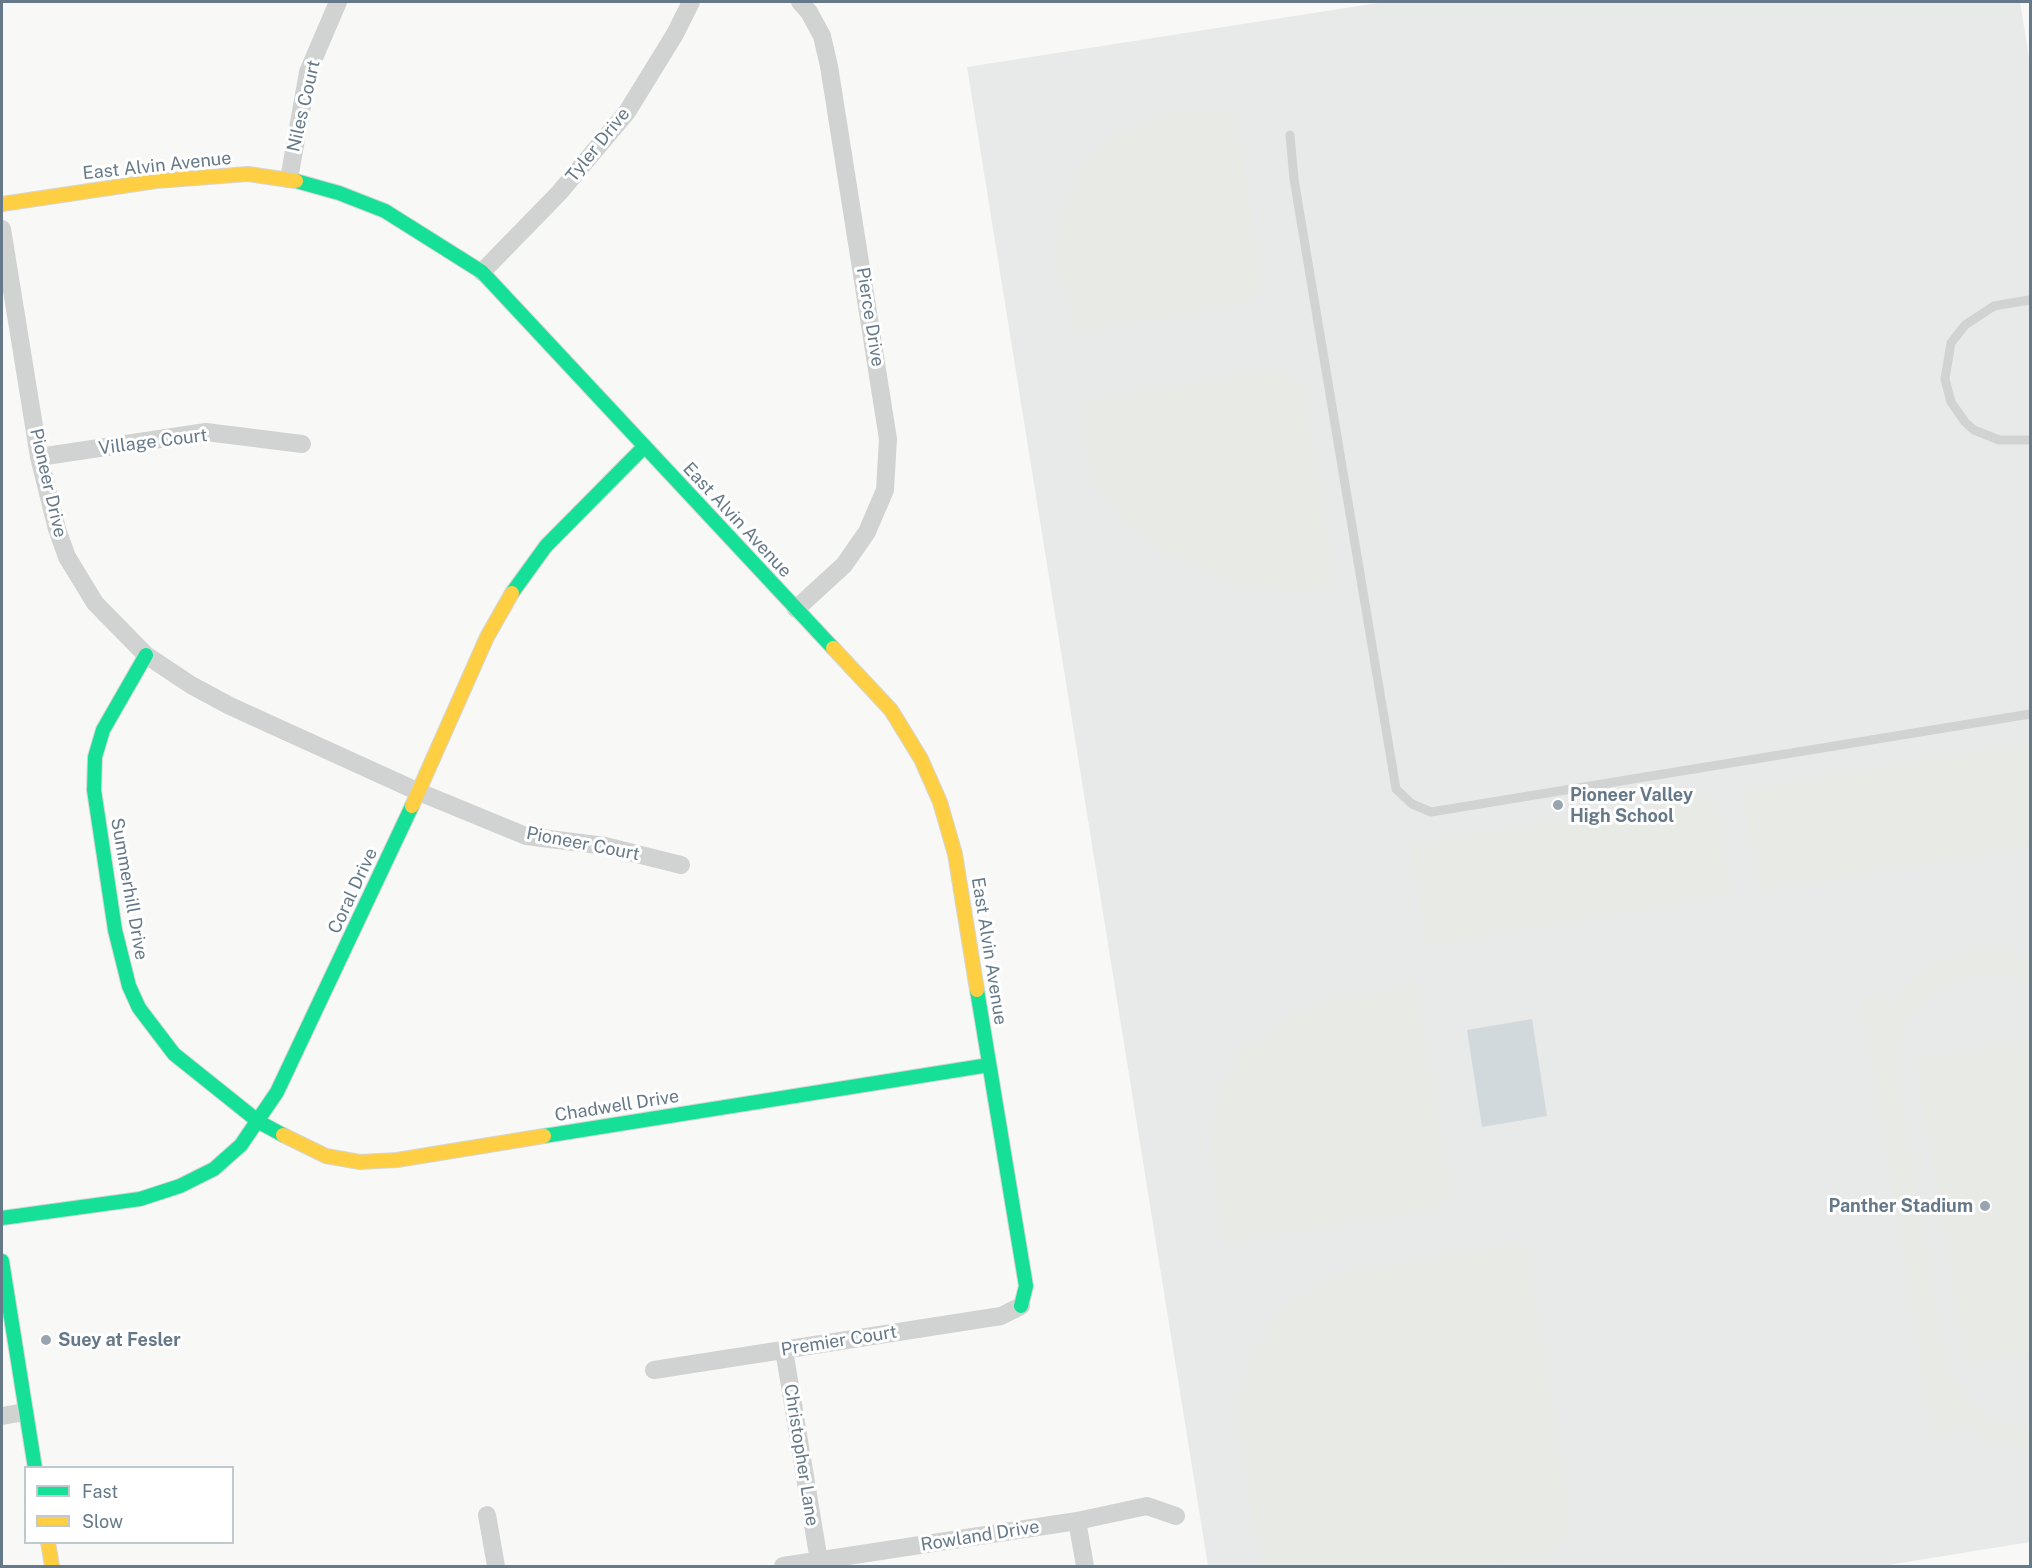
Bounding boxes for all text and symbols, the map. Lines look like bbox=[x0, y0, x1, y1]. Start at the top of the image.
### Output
street label: Niles Court bbox=[283, 58, 325, 154]
street label: Tyler Drive bbox=[562, 104, 634, 186]
street label: East Alvin Avenue bbox=[82, 147, 232, 185]
street label: Pierce Drive bbox=[851, 266, 889, 368]
street label: Village Court bbox=[97, 425, 209, 459]
street label: Pioneer Drive bbox=[25, 426, 71, 540]
street label: East Alvin Avenue bbox=[678, 458, 796, 582]
place label: Pioneer Valley High School bbox=[1570, 784, 1693, 826]
marker: Pioneer Valley High School bbox=[1551, 798, 1565, 812]
street label: Summerhill Drive bbox=[106, 816, 152, 962]
street label: Pioneer Court bbox=[524, 822, 642, 866]
street label: Coral Drive bbox=[324, 845, 382, 937]
street label: East Alvin Avenue bbox=[967, 876, 1011, 1026]
street label: Chadwell Drive bbox=[553, 1086, 681, 1126]
place label: Panther Stadium bbox=[1828, 1195, 1973, 1217]
marker: Panther Stadium bbox=[1978, 1199, 1992, 1213]
street label: Premier Court bbox=[780, 1321, 898, 1361]
place label: Suey at Fesler bbox=[58, 1329, 181, 1351]
marker: Suey at Fesler bbox=[39, 1333, 53, 1347]
street label: Christopher Lane bbox=[779, 1382, 823, 1528]
legend bbox=[24, 1466, 234, 1544]
text: Fast bbox=[82, 1481, 118, 1502]
text: Slow bbox=[82, 1511, 123, 1532]
street label: Rowland Drive bbox=[919, 1516, 1041, 1556]

